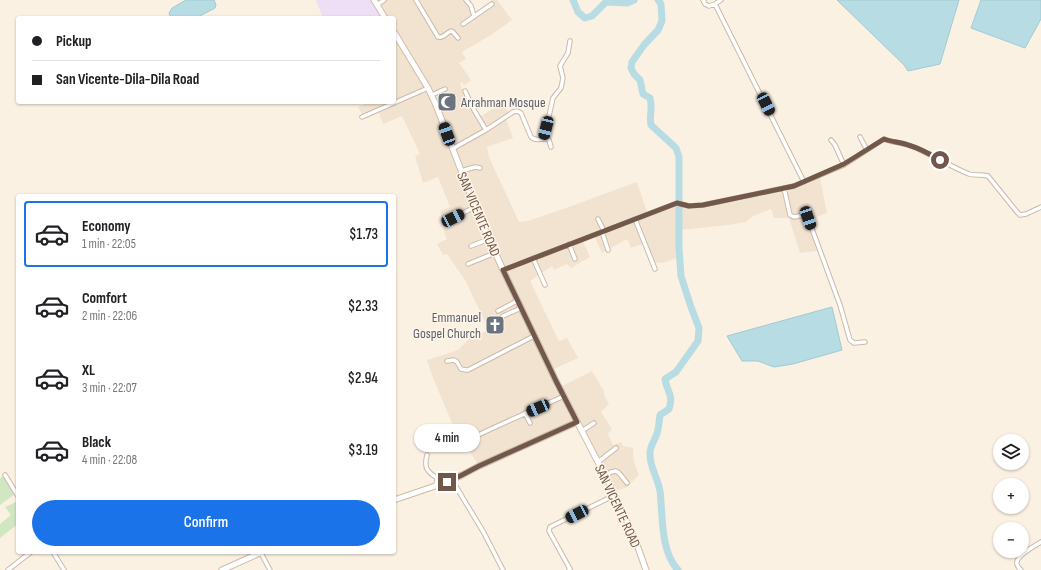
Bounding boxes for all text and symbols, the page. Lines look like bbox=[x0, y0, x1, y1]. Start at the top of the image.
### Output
text: Pickup bbox=[56, 32, 92, 51]
text: San Vicente-Dila-Dila Road bbox=[56, 70, 199, 89]
mosque icon: Arrahman Mosque bbox=[436, 91, 458, 113]
car bbox=[755, 91, 777, 117]
place label: Arrahman Mosque bbox=[460, 94, 546, 111]
car bbox=[537, 115, 555, 141]
car bbox=[437, 121, 457, 147]
route start bbox=[931, 151, 949, 169]
street label: SAN VICENTE ROAD bbox=[453, 169, 504, 259]
car bbox=[798, 205, 818, 231]
car bbox=[440, 207, 466, 229]
icon: car bbox=[34, 216, 70, 252]
text: Economy bbox=[82, 217, 131, 236]
text: $1.73 bbox=[349, 225, 378, 244]
text: 1 min · 22:05 bbox=[82, 236, 136, 252]
icon: car bbox=[34, 288, 70, 324]
text: Comfort bbox=[82, 289, 127, 308]
text: $2.33 bbox=[348, 297, 378, 316]
text: 2 min · 22:06 bbox=[82, 308, 137, 324]
place label: Emmanuel Gospel Church bbox=[413, 309, 481, 342]
church icon: Emmanuel Gospel Church bbox=[484, 314, 506, 336]
icon: car bbox=[34, 360, 70, 396]
text: XL bbox=[82, 361, 95, 380]
text: $2.94 bbox=[347, 369, 378, 388]
text: 3 min · 22:07 bbox=[82, 380, 137, 396]
car bbox=[525, 398, 551, 418]
callout: 4 min bbox=[414, 424, 480, 452]
text: 4 min bbox=[435, 430, 459, 446]
icon: car bbox=[34, 432, 70, 468]
text: Black bbox=[82, 433, 111, 452]
map controls bbox=[993, 434, 1029, 558]
button: layers bbox=[993, 434, 1029, 470]
text: $3.19 bbox=[348, 441, 378, 460]
text: 4 min · 22:08 bbox=[82, 452, 137, 468]
street label: SAN VICENTE ROAD bbox=[591, 462, 644, 551]
route end bbox=[438, 473, 456, 491]
button: + bbox=[993, 478, 1029, 514]
button: Confirm bbox=[32, 500, 380, 546]
car bbox=[564, 503, 590, 525]
button: − bbox=[993, 522, 1029, 558]

